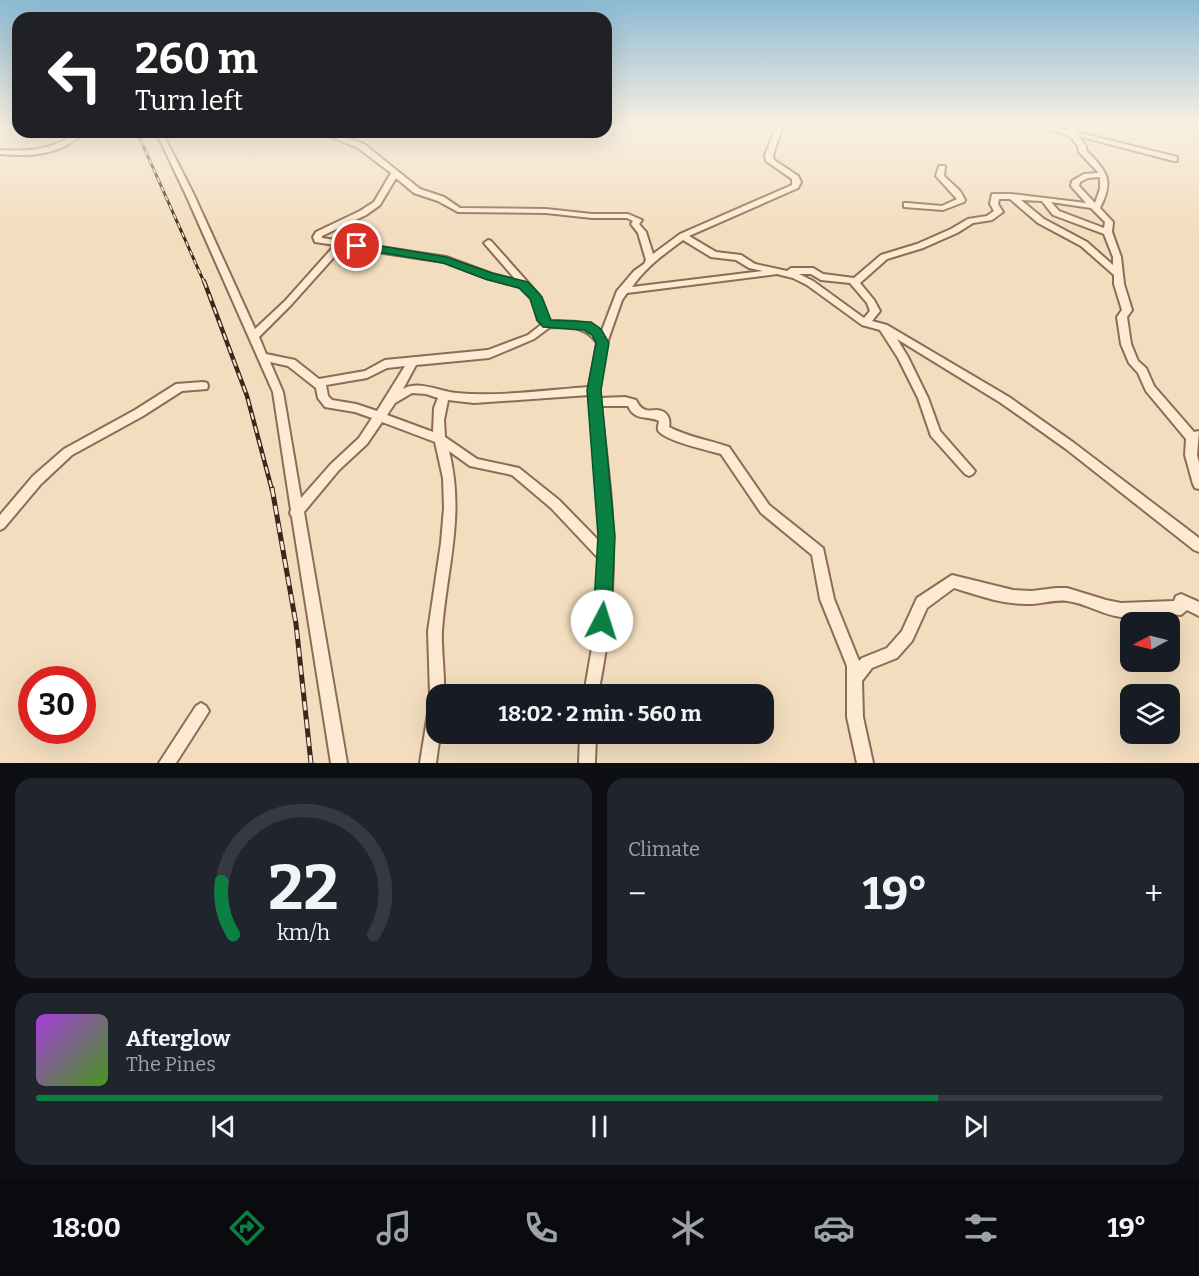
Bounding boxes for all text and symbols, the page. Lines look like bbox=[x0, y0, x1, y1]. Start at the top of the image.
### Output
text: 260 m bbox=[135, 34, 258, 84]
icon: left bbox=[36, 36, 114, 114]
text: Turn left bbox=[135, 85, 243, 117]
pin bbox=[331, 220, 382, 271]
icon: arrive bbox=[340, 229, 373, 262]
position arrow bbox=[570, 589, 634, 653]
north arrow bbox=[1120, 612, 1180, 672]
map controls bbox=[1120, 612, 1180, 744]
speed limit sign: 30 bbox=[18, 666, 96, 744]
button: layers bbox=[1120, 684, 1180, 744]
text: 18:02 · 2 min · 560 m bbox=[499, 700, 701, 727]
text: Climate bbox=[628, 837, 700, 861]
text: 22 bbox=[268, 851, 339, 926]
text: 19° bbox=[862, 867, 928, 921]
text: − bbox=[628, 874, 646, 914]
text: + bbox=[1144, 874, 1163, 914]
text: km/h bbox=[277, 920, 330, 946]
text: Afterglow bbox=[126, 1025, 230, 1052]
text: The Pines bbox=[126, 1052, 216, 1076]
icon: previous bbox=[207, 1110, 240, 1143]
icon: pause bbox=[583, 1110, 616, 1143]
icon: next bbox=[959, 1110, 992, 1143]
icon: directions bbox=[226, 1207, 268, 1249]
icon: music bbox=[373, 1207, 415, 1249]
icon: phone bbox=[520, 1207, 562, 1249]
icon: climate bbox=[667, 1207, 709, 1249]
icon: car bbox=[813, 1207, 855, 1249]
icon: filters bbox=[960, 1207, 1002, 1249]
text: 18:00 bbox=[52, 1212, 121, 1244]
text: 19° bbox=[1107, 1212, 1146, 1244]

